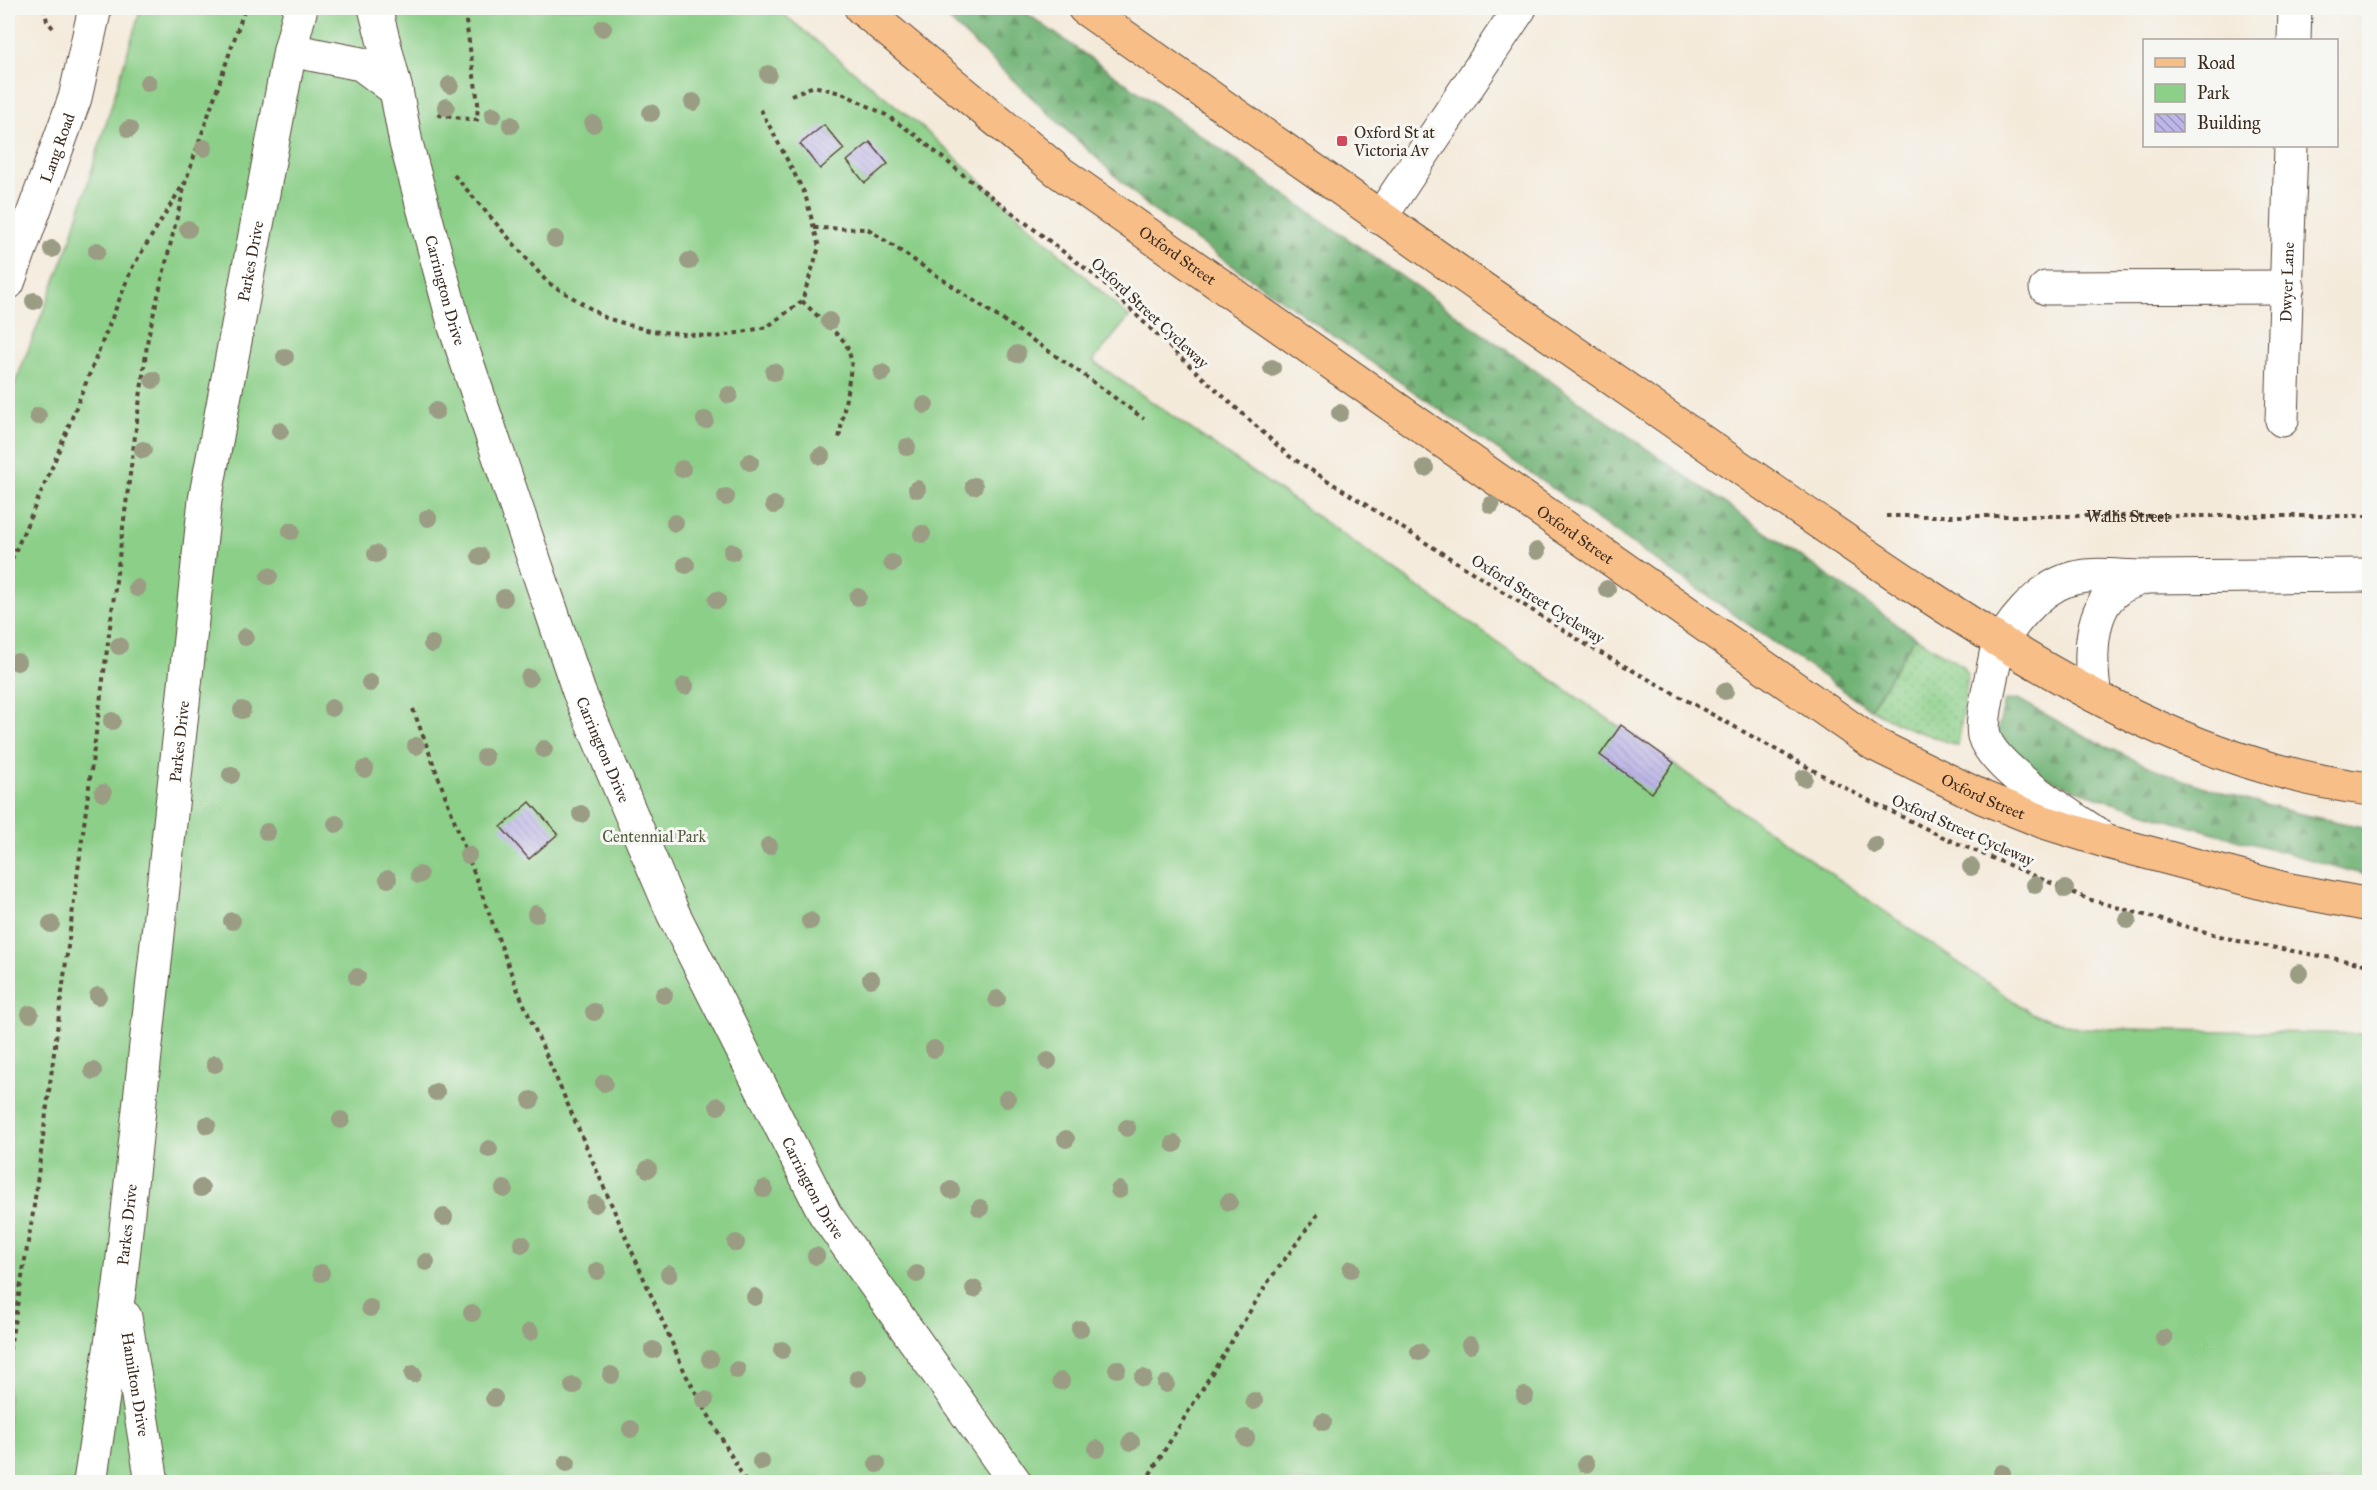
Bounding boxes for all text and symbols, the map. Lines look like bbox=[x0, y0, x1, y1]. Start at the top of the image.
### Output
legend bbox=[2143, 39, 2338, 147]
text: Road bbox=[2197, 52, 2235, 74]
text: Park bbox=[2197, 82, 2230, 104]
street label: Lang Road bbox=[36, 110, 78, 185]
text: Building bbox=[2197, 112, 2261, 135]
place label: Oxford St at Victoria Av bbox=[1353, 123, 1435, 160]
marker: Oxford St at Victoria Av bbox=[1335, 134, 1349, 148]
street label: Parkes Drive bbox=[233, 219, 267, 303]
street label: Oxford Street bbox=[1135, 221, 1220, 289]
street label: Carrington Drive bbox=[421, 233, 470, 348]
street label: Dwyer Lane bbox=[2276, 241, 2297, 323]
street label: Oxford Street Cycleway bbox=[1087, 254, 1213, 373]
street label: Oxford Street bbox=[1533, 501, 1618, 568]
street label: Wallis Street bbox=[2086, 507, 2170, 526]
street label: Oxford Street Cycleway bbox=[1468, 550, 1609, 648]
street label: Carrington Drive bbox=[573, 694, 634, 806]
street label: Parkes Drive bbox=[165, 699, 193, 783]
street label: Oxford Street bbox=[1938, 769, 2028, 823]
street label: Oxford Street Cycleway bbox=[1889, 790, 2038, 870]
park label: Centennial Park bbox=[602, 827, 706, 846]
street label: Carrington Drive bbox=[778, 1133, 849, 1242]
street label: Parkes Drive bbox=[113, 1183, 140, 1266]
street label: Hamilton Drive bbox=[118, 1330, 154, 1438]

